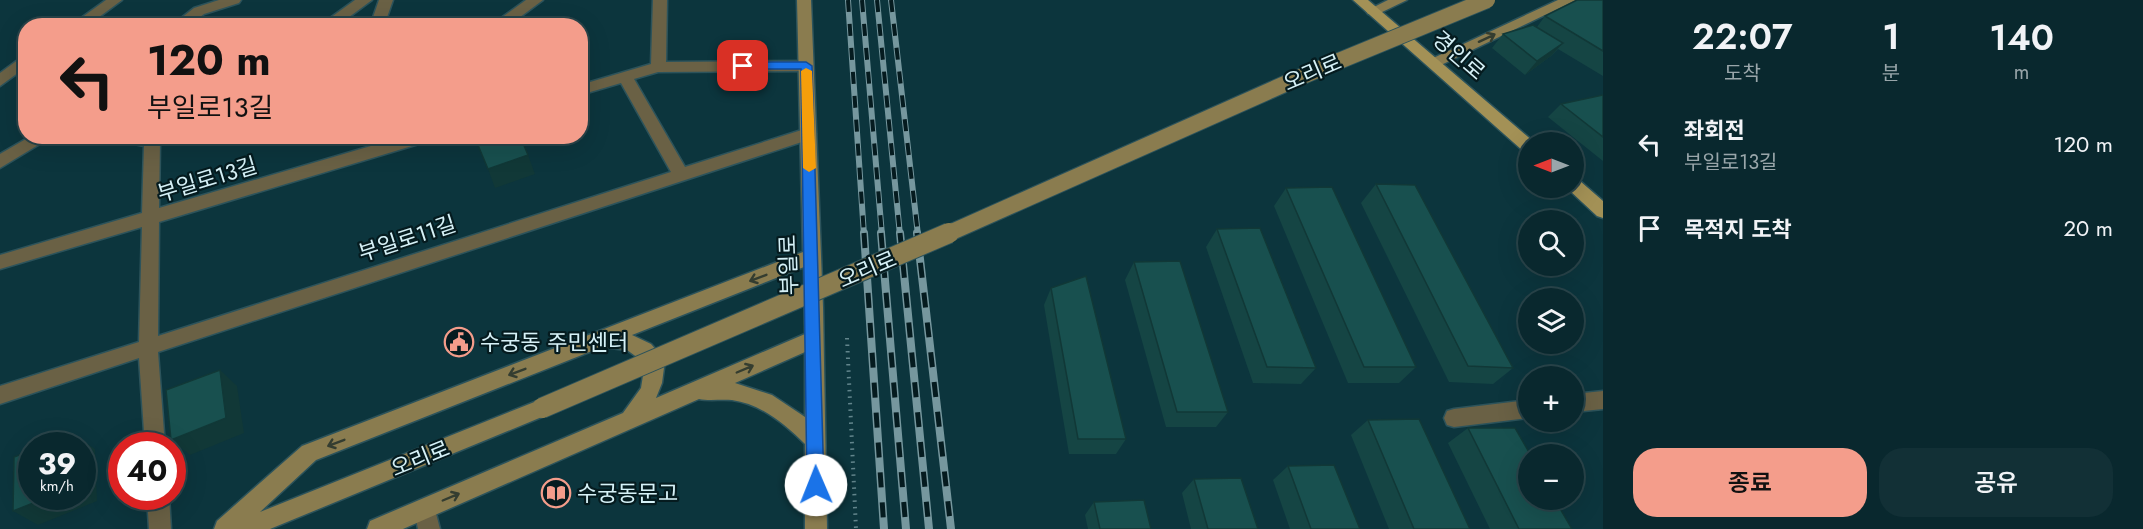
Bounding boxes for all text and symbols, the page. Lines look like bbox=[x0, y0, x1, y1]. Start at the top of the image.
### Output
text: 22:07 bbox=[1692, 10, 1793, 62]
text: 1 bbox=[1882, 10, 1900, 62]
text: 140 bbox=[1989, 11, 2054, 63]
street label: 경인로 bbox=[1426, 23, 1492, 87]
text: 120 m bbox=[147, 30, 271, 91]
one-way arrow bbox=[1478, 32, 1496, 44]
pin bbox=[717, 40, 768, 91]
icon: left bbox=[48, 42, 126, 120]
street label: 오리로 bbox=[1278, 45, 1346, 99]
icon: arrive bbox=[726, 49, 759, 82]
text: m bbox=[2014, 58, 2029, 87]
text: 도착 bbox=[1724, 59, 1761, 88]
text: 분 bbox=[1882, 59, 1900, 88]
text: 부일로13길 bbox=[147, 88, 273, 127]
text: 좌회전 bbox=[1684, 114, 1745, 146]
icon: left bbox=[1633, 128, 1666, 161]
text: 120 m bbox=[2054, 128, 2113, 160]
north arrow bbox=[1518, 132, 1584, 198]
map controls bbox=[1518, 132, 1584, 510]
text: 부일로13길 bbox=[1684, 148, 1778, 177]
street label: 부일로13길 bbox=[153, 149, 261, 209]
street label: 부일로11길 bbox=[354, 207, 460, 269]
button: search bbox=[1518, 210, 1584, 276]
icon: arrive bbox=[1633, 212, 1666, 245]
text: 20 m bbox=[2064, 212, 2113, 244]
text: 목적지 도착 bbox=[1684, 213, 1792, 245]
street label: 부일로 bbox=[771, 234, 805, 296]
street label: 오리로 bbox=[833, 242, 901, 296]
one-way arrow bbox=[749, 273, 767, 284]
button: layers bbox=[1518, 288, 1584, 354]
public building icon: 수궁동 주민센터 bbox=[443, 326, 475, 358]
place label: 수궁동 주민센터 bbox=[480, 326, 628, 358]
one-way arrow bbox=[736, 362, 754, 374]
button: + bbox=[1518, 366, 1584, 432]
one-way arrow bbox=[509, 367, 527, 378]
speed limit sign: 40 bbox=[108, 432, 186, 510]
street label: 오리로 bbox=[386, 432, 454, 484]
one-way arrow bbox=[327, 438, 346, 449]
text: 39 bbox=[38, 442, 76, 485]
button: − bbox=[1518, 444, 1584, 510]
button: 종료 bbox=[1633, 448, 1867, 517]
button: 공유 bbox=[1879, 448, 2113, 517]
position arrow bbox=[784, 453, 848, 517]
text: km/h bbox=[40, 475, 74, 497]
library icon: 수궁동문고 bbox=[540, 477, 572, 509]
place label: 수궁동문고 bbox=[577, 477, 678, 509]
one-way arrow bbox=[442, 491, 460, 502]

